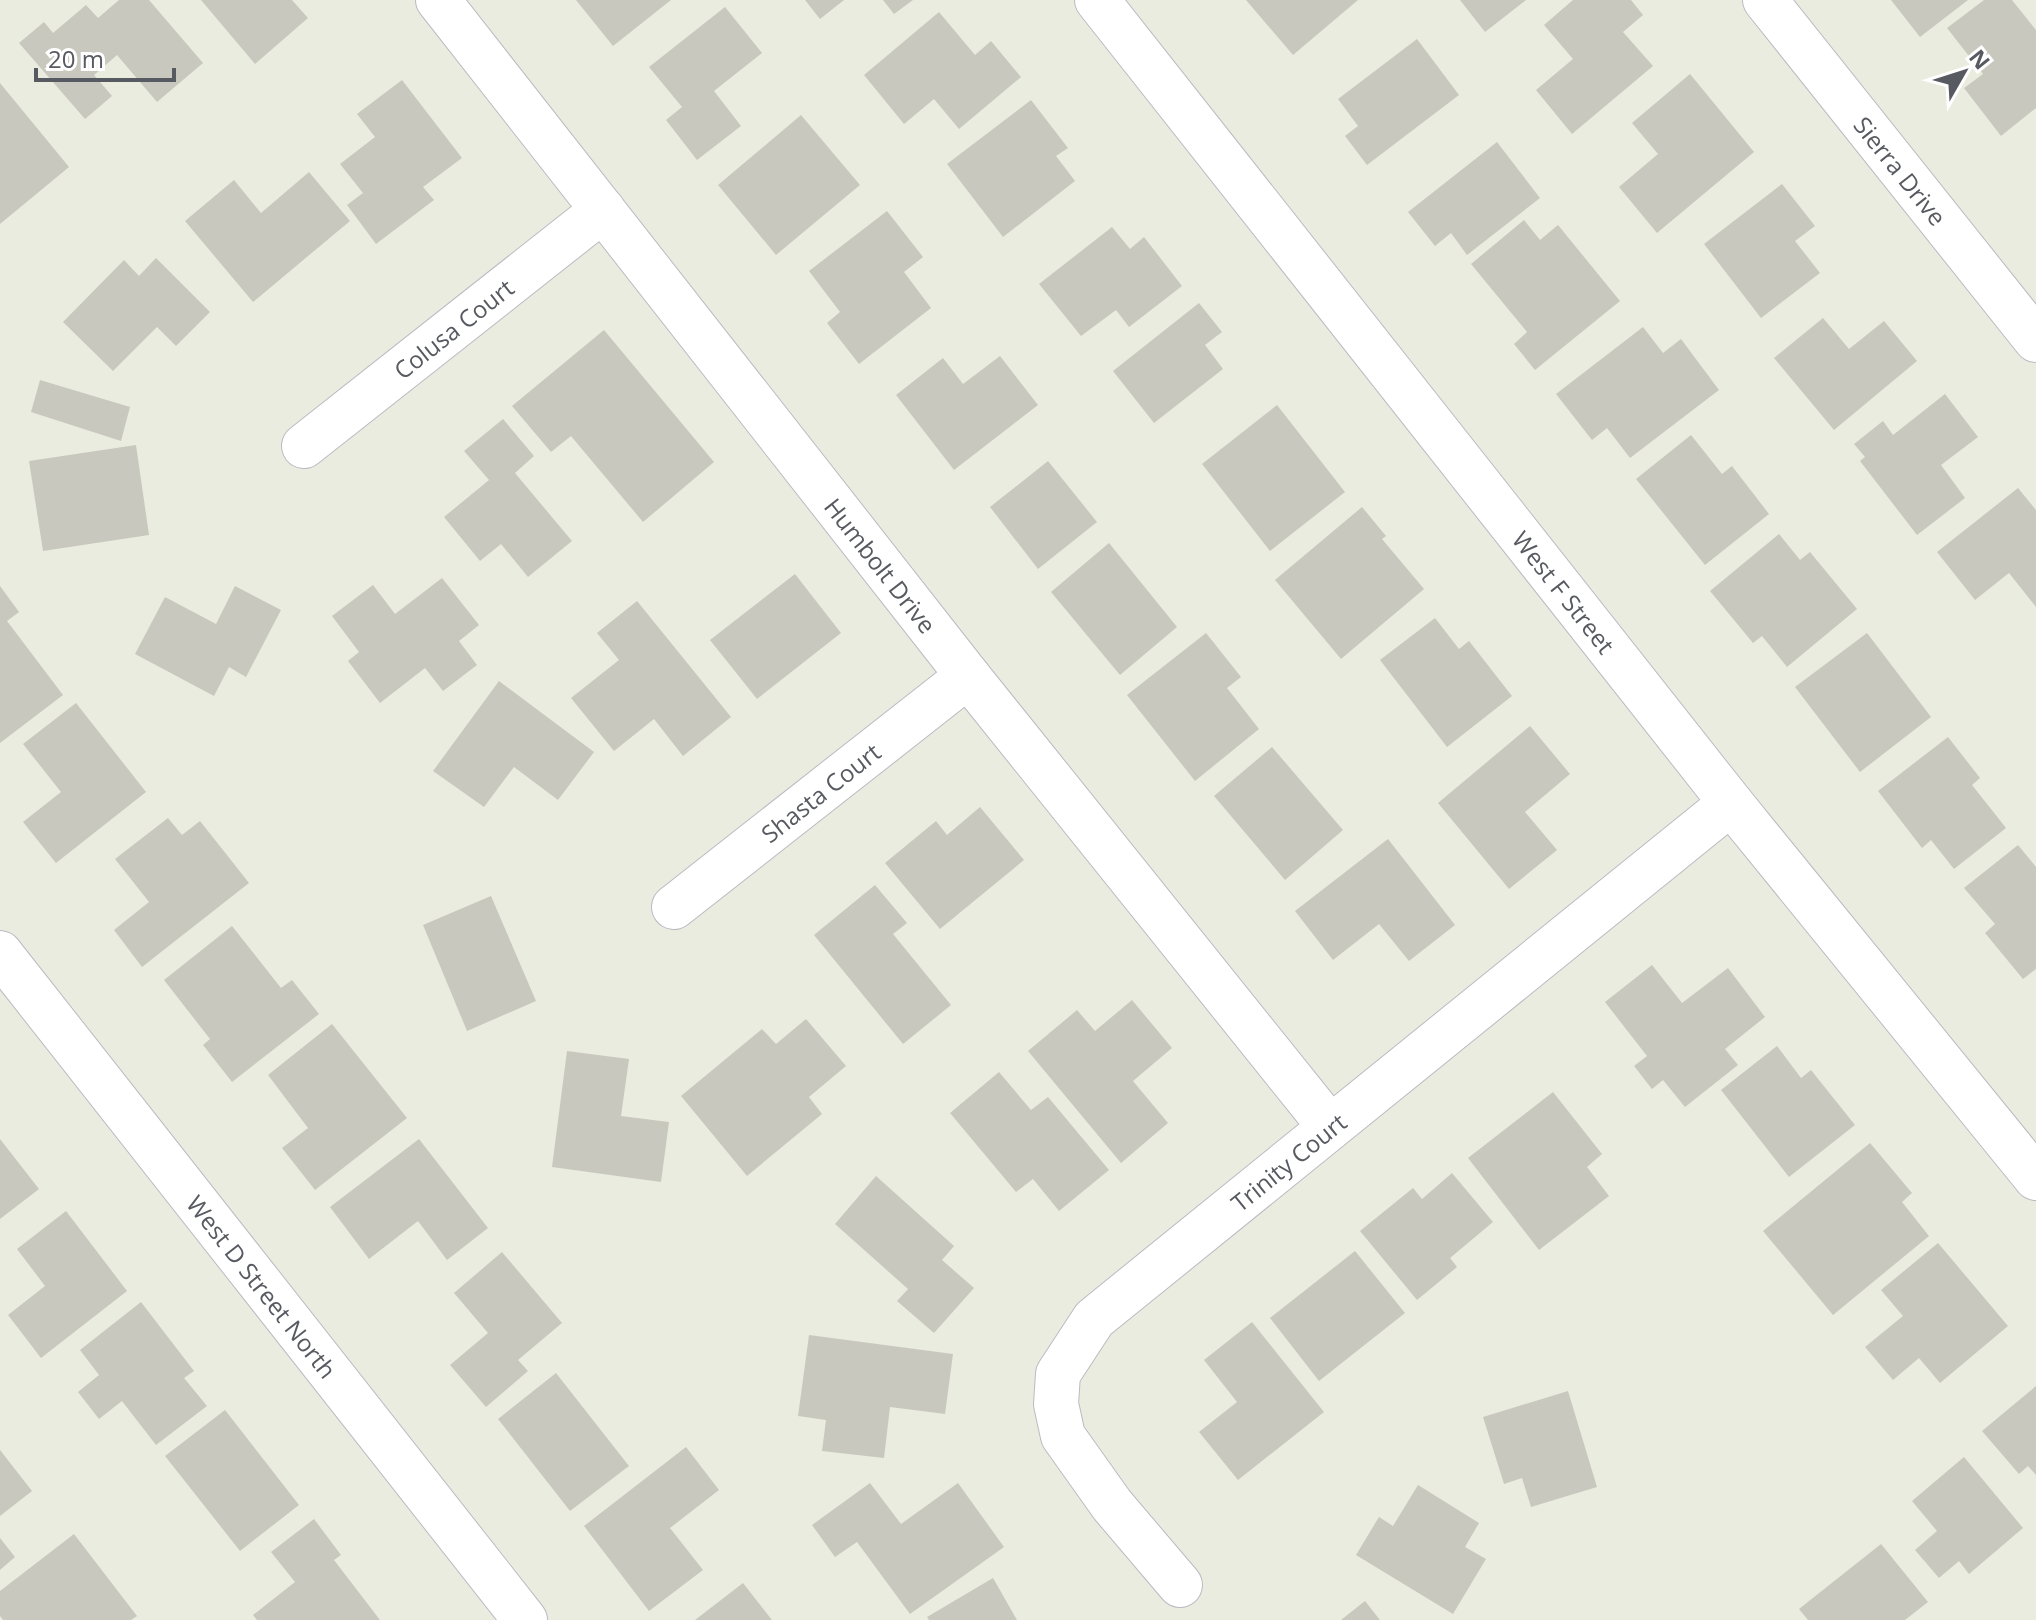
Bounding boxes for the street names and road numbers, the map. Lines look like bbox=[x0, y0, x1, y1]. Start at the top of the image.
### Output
street label: Sierra Drive bbox=[1847, 109, 1955, 232]
street label: Colusa Court bbox=[386, 271, 520, 386]
street label: Humbolt Drive bbox=[818, 491, 944, 640]
street label: West F Street bbox=[1506, 524, 1623, 660]
street label: Shasta Court bbox=[754, 735, 887, 849]
street label: Trinity Court bbox=[1224, 1105, 1353, 1218]
street label: West D Street North bbox=[180, 1188, 345, 1385]

